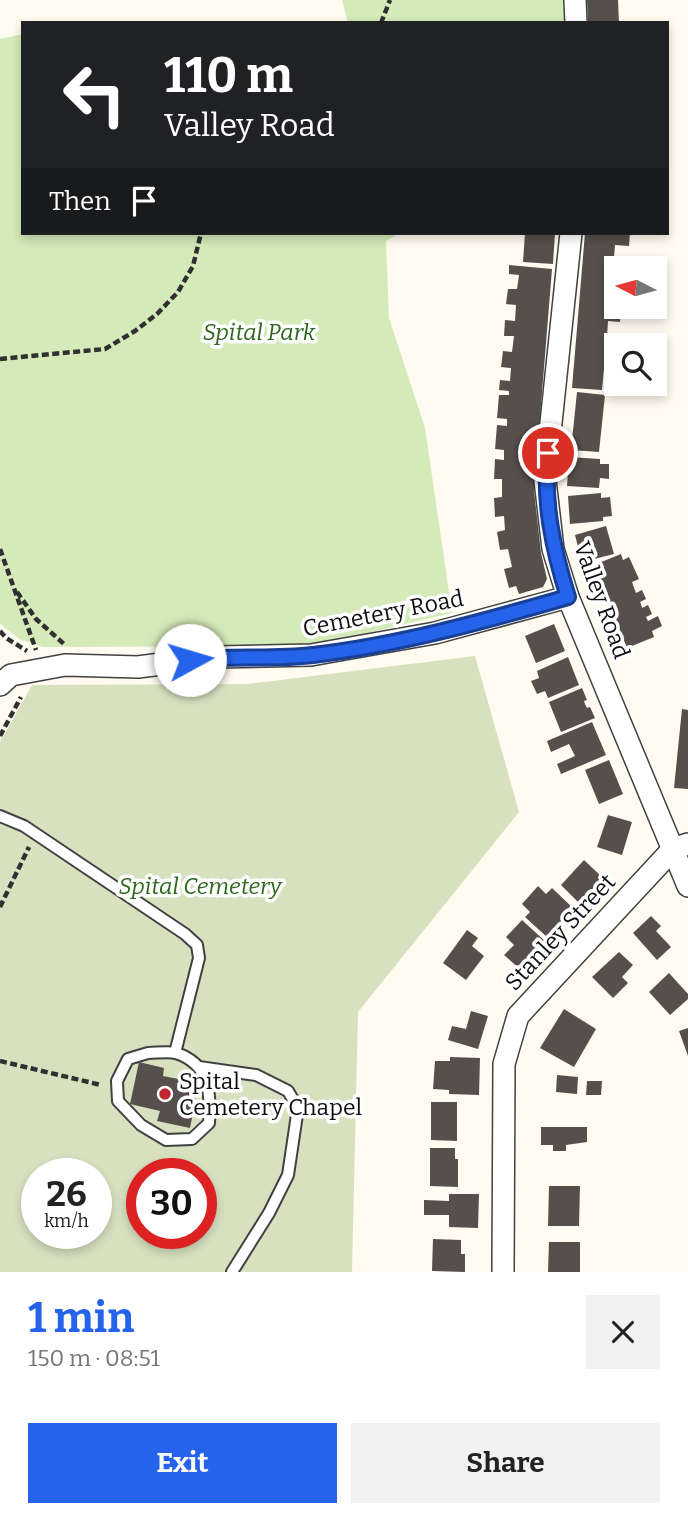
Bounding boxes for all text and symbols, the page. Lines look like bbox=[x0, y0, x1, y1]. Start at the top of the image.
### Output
text: 110 m bbox=[164, 46, 293, 105]
icon: left bbox=[49, 49, 140, 140]
text: Valley Road bbox=[164, 106, 335, 144]
icon: arrive bbox=[125, 182, 163, 220]
text: Then bbox=[49, 186, 111, 217]
north arrow bbox=[604, 256, 667, 318]
map controls bbox=[604, 256, 667, 396]
park label: Spital Park bbox=[203, 318, 316, 346]
button: search bbox=[604, 333, 667, 396]
pin bbox=[518, 423, 578, 483]
icon: arrive bbox=[529, 434, 567, 472]
street label: Valley Road bbox=[568, 538, 636, 663]
street label: Cemetery Road bbox=[300, 584, 466, 642]
position arrow bbox=[153, 623, 227, 697]
street label: Stanley Street bbox=[499, 868, 621, 996]
park label: Spital Cemetery bbox=[119, 872, 283, 900]
place label: Spital Cemetery Chapel bbox=[179, 1067, 362, 1121]
marker: Spital Cemetery Chapel bbox=[157, 1086, 173, 1102]
speed limit sign: 30 bbox=[126, 1158, 217, 1249]
text: 26 bbox=[46, 1173, 87, 1215]
text: km/h bbox=[44, 1210, 89, 1232]
text: 1 min bbox=[28, 1293, 134, 1343]
button: close bbox=[586, 1295, 660, 1369]
text: 150 m · 08:51 bbox=[28, 1344, 160, 1372]
button: Exit bbox=[28, 1423, 337, 1503]
button: Share bbox=[351, 1423, 660, 1503]

